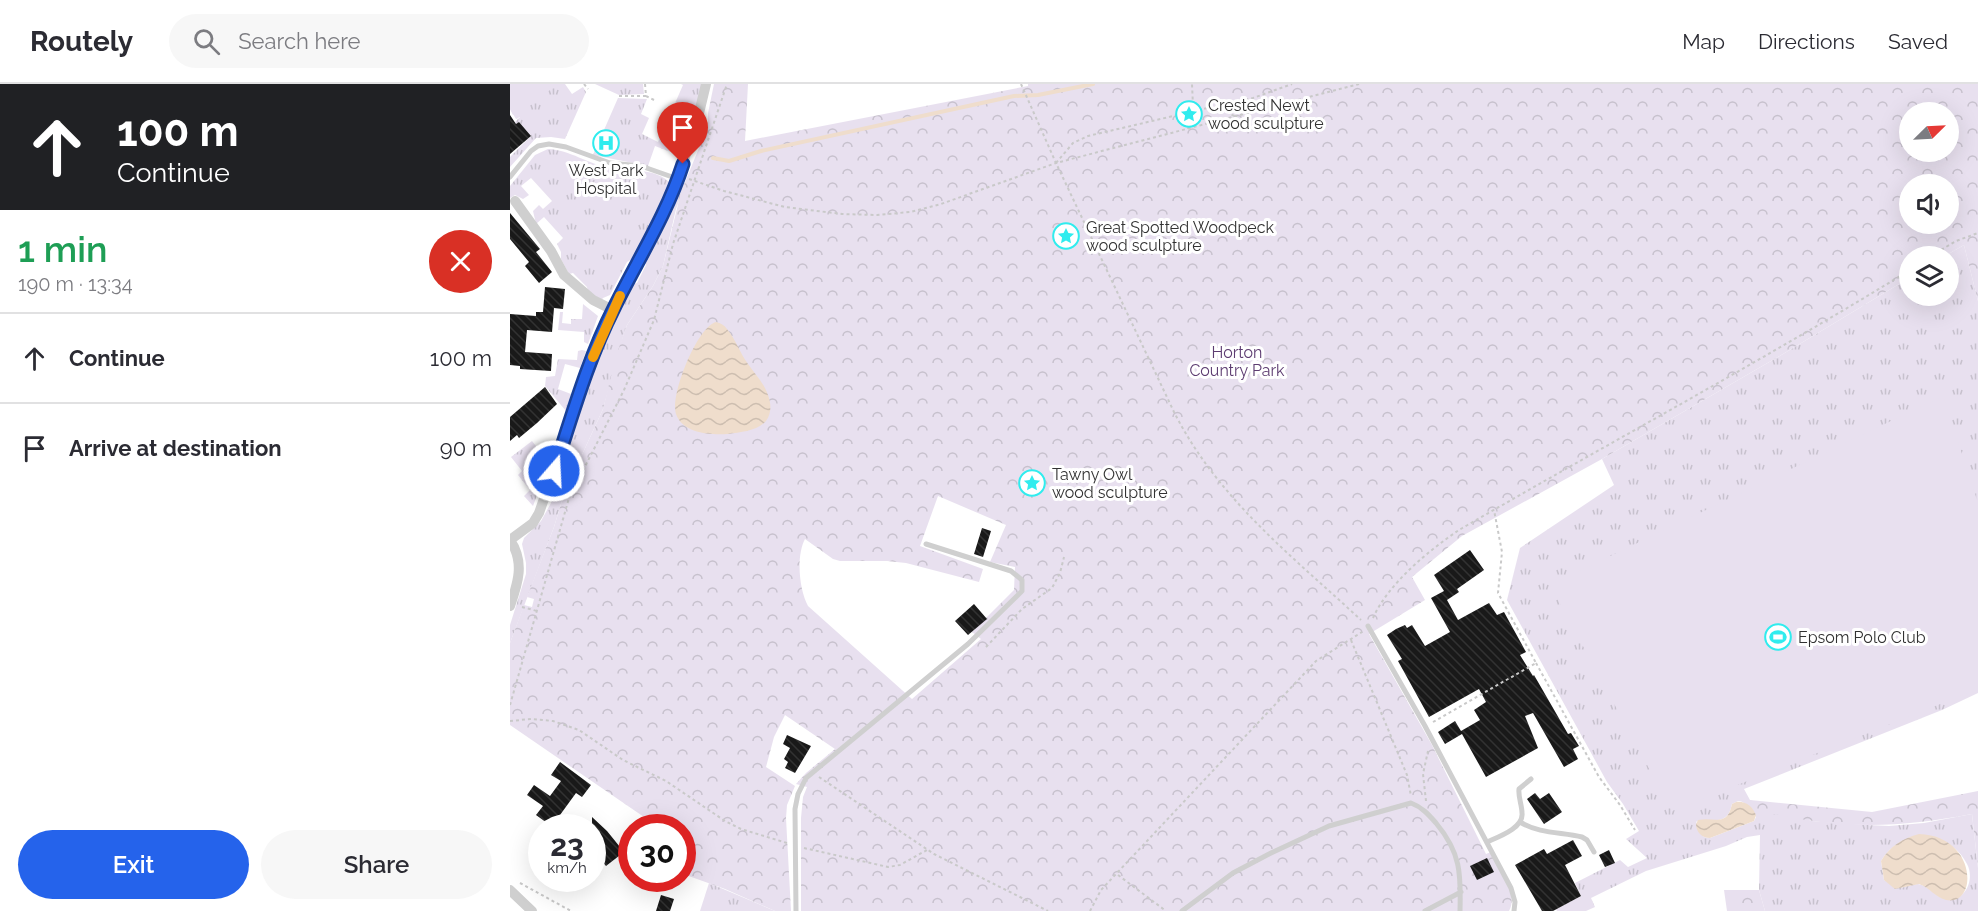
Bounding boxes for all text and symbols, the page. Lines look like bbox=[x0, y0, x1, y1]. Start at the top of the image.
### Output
search box bbox=[169, 14, 589, 68]
text: Routely bbox=[30, 25, 133, 58]
icon: search bbox=[190, 25, 223, 58]
text: Search here bbox=[238, 28, 360, 54]
text: Map bbox=[1682, 29, 1725, 54]
text: Directions bbox=[1758, 29, 1855, 54]
text: Saved bbox=[1888, 29, 1948, 54]
place label: Crested Newt wood sculpture bbox=[1208, 96, 1324, 133]
place icon: Crested Newt wood sculpture bbox=[1174, 99, 1204, 129]
pin bbox=[657, 102, 708, 164]
north arrow bbox=[1899, 102, 1959, 162]
map controls bbox=[1899, 102, 1959, 306]
text: 100 m bbox=[117, 107, 239, 156]
icon: ahead bbox=[18, 108, 96, 186]
icon: arrive bbox=[666, 111, 699, 144]
hospital icon: West Park Hospital bbox=[591, 128, 621, 158]
text: Continue bbox=[117, 157, 230, 188]
place label: West Park Hospital bbox=[569, 161, 644, 198]
button: sound bbox=[1899, 174, 1959, 234]
place label: Great Spotted Woodpeck wood sculpture bbox=[1086, 218, 1274, 255]
place icon: Great Spotted Woodpeck wood sculpture bbox=[1051, 221, 1081, 251]
text: 1 min bbox=[18, 228, 107, 270]
button: close bbox=[429, 230, 492, 293]
button: layers bbox=[1899, 246, 1959, 306]
text: 190 m · 13:34 bbox=[18, 272, 133, 296]
icon: ahead bbox=[18, 342, 51, 375]
park label: Horton Country Park bbox=[1189, 343, 1285, 380]
text: Continue bbox=[69, 345, 165, 371]
text: 100 m bbox=[430, 345, 492, 371]
icon: arrive bbox=[18, 432, 51, 465]
text: Arrive at destination bbox=[69, 435, 282, 461]
text: 90 m bbox=[440, 435, 492, 461]
position arrow bbox=[522, 439, 586, 503]
place label: Tawny Owl wood sculpture bbox=[1052, 465, 1168, 502]
place icon: Tawny Owl wood sculpture bbox=[1017, 468, 1047, 498]
sports icon: Epsom Polo Club bbox=[1763, 622, 1793, 652]
place label: Epsom Polo Club bbox=[1798, 628, 1926, 647]
speed limit sign: 30 bbox=[618, 814, 696, 892]
text: 23 bbox=[550, 828, 584, 863]
button: Exit bbox=[18, 830, 249, 899]
button: Share bbox=[261, 830, 492, 899]
text: km/h bbox=[547, 859, 587, 877]

